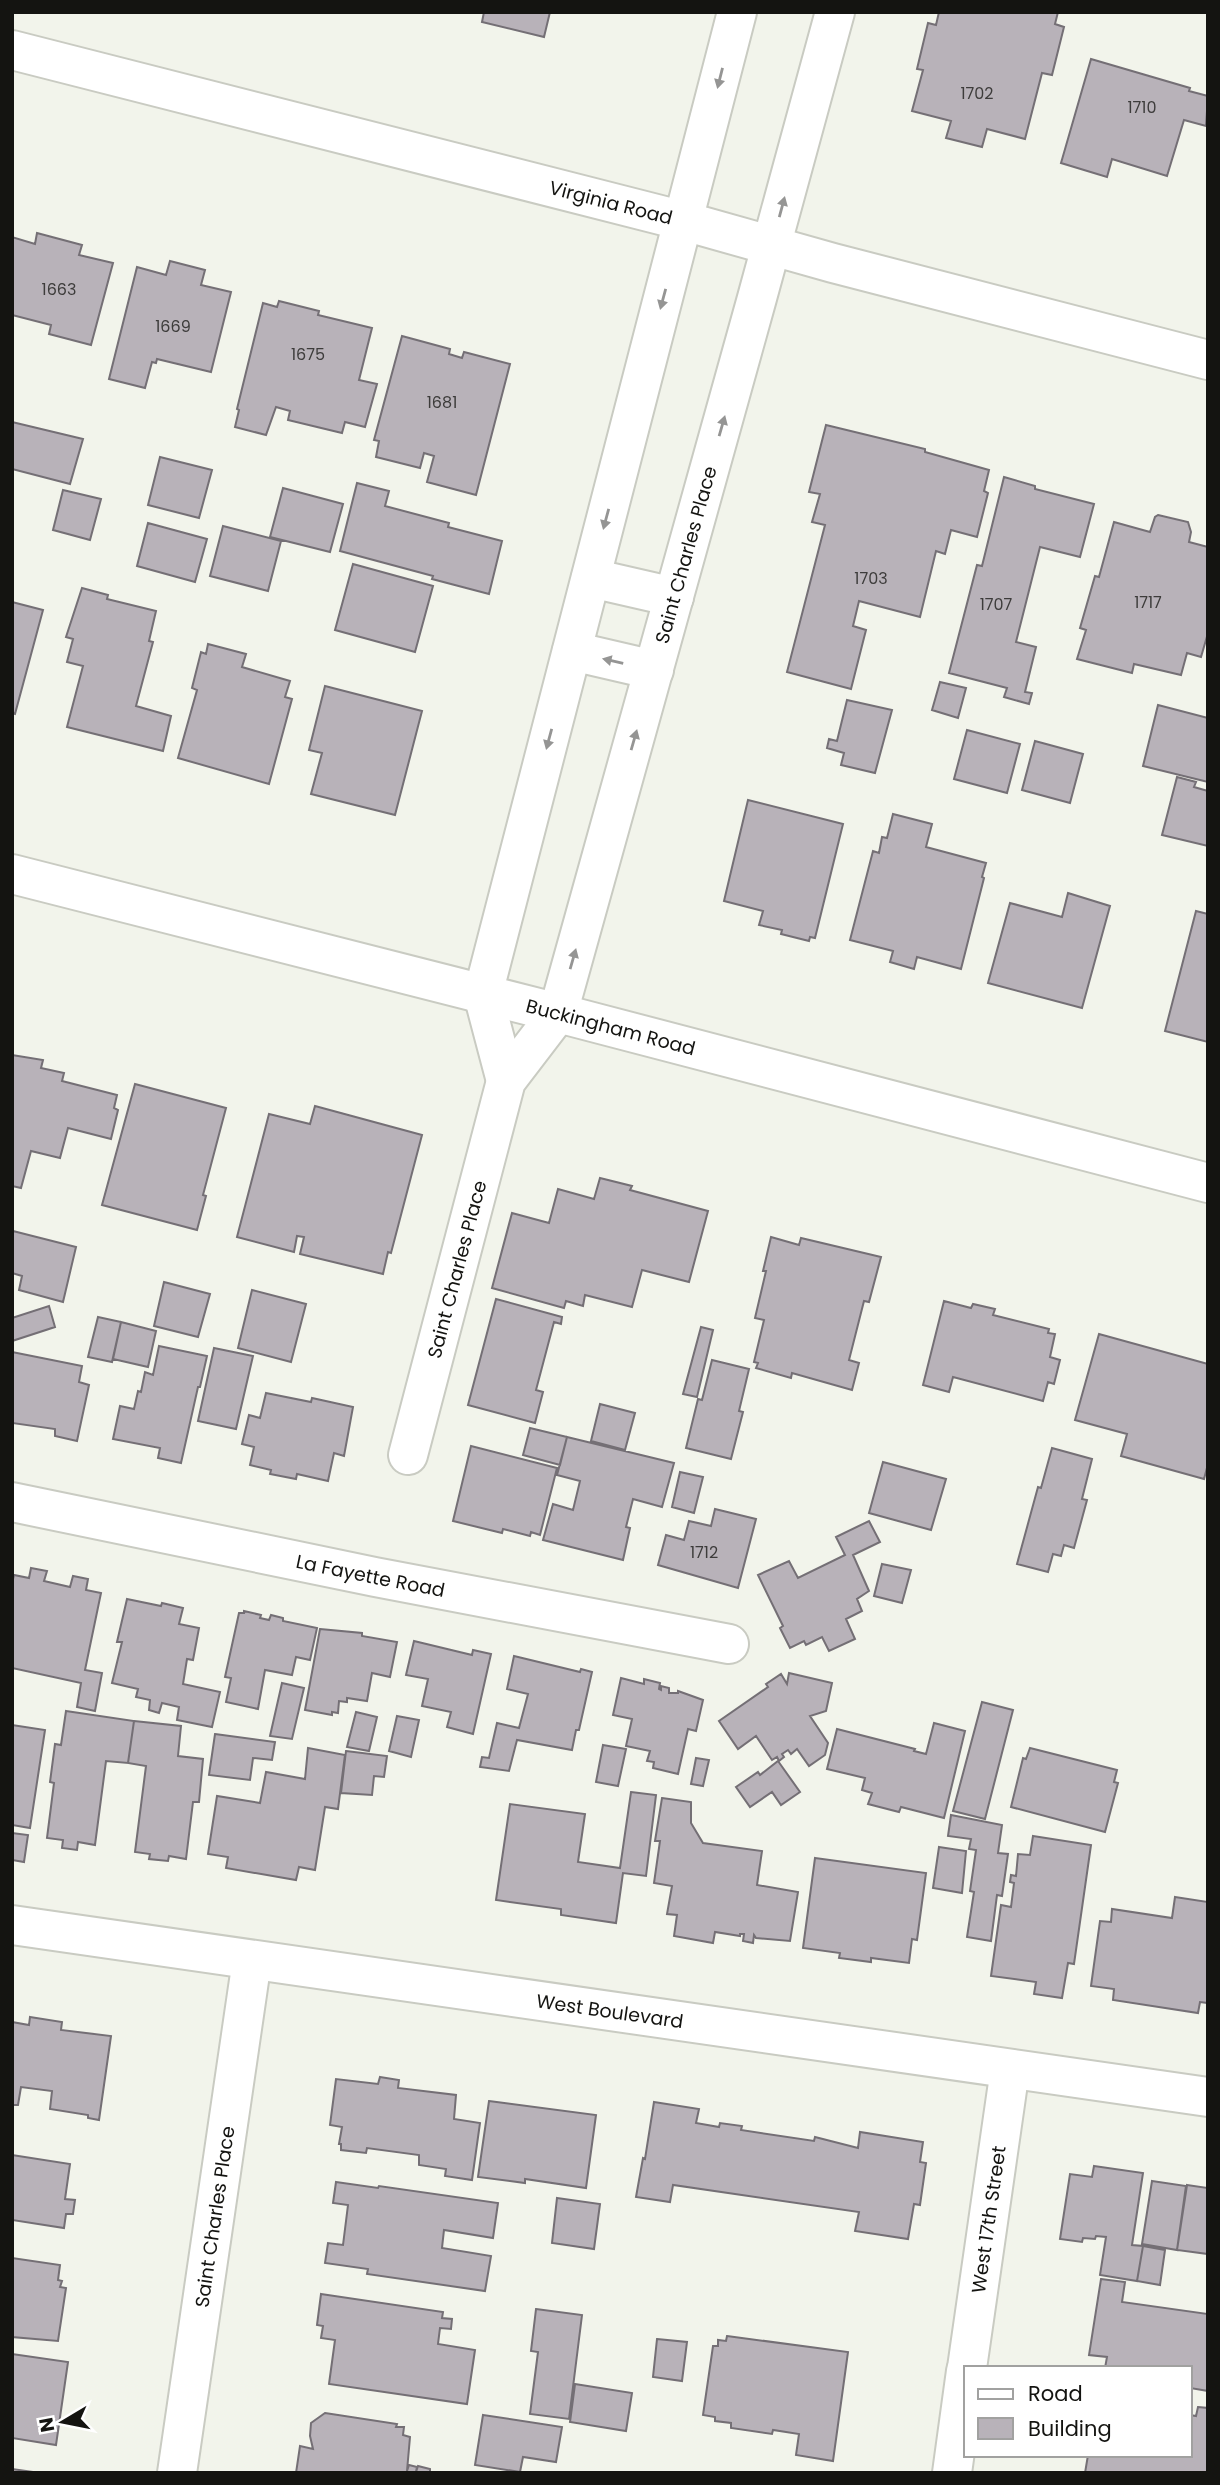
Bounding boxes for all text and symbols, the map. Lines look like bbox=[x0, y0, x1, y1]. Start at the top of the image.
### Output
one-way arrow bbox=[714, 67, 725, 89]
house number: 1702 bbox=[960, 82, 994, 105]
house number: 1710 bbox=[1127, 96, 1157, 119]
street label: Virginia Road bbox=[546, 174, 675, 232]
one-way arrow bbox=[777, 196, 788, 218]
house number: 1663 bbox=[42, 278, 76, 301]
one-way arrow bbox=[657, 288, 668, 310]
house number: 1669 bbox=[155, 315, 191, 338]
house number: 1675 bbox=[291, 343, 325, 366]
house number: 1681 bbox=[427, 391, 457, 414]
one-way arrow bbox=[717, 415, 727, 436]
street label: Saint Charles Place bbox=[649, 463, 724, 647]
one-way arrow bbox=[600, 508, 611, 530]
house number: 1703 bbox=[854, 567, 888, 590]
house number: 1717 bbox=[1134, 591, 1162, 614]
house number: 1707 bbox=[980, 593, 1013, 616]
one-way arrow bbox=[602, 655, 624, 666]
one-way arrow bbox=[543, 728, 554, 750]
one-way arrow bbox=[630, 729, 640, 750]
one-way arrow bbox=[568, 948, 579, 970]
street label: Buckingham Road bbox=[523, 992, 698, 1062]
street label: Saint Charles Place bbox=[421, 1177, 493, 1361]
house number: 1712 bbox=[690, 1541, 718, 1564]
street label: La Fayette Road bbox=[294, 1548, 447, 1604]
street label: West Boulevard bbox=[535, 1988, 685, 2035]
street label: Saint Charles Place bbox=[188, 2124, 242, 2309]
street label: West 17th Street bbox=[965, 2144, 1013, 2295]
legend bbox=[964, 2366, 1192, 2457]
text: Road bbox=[1028, 2379, 1083, 2408]
north arrow bbox=[28, 2387, 98, 2457]
text: Building bbox=[1028, 2414, 1112, 2443]
text: N bbox=[32, 2415, 61, 2434]

